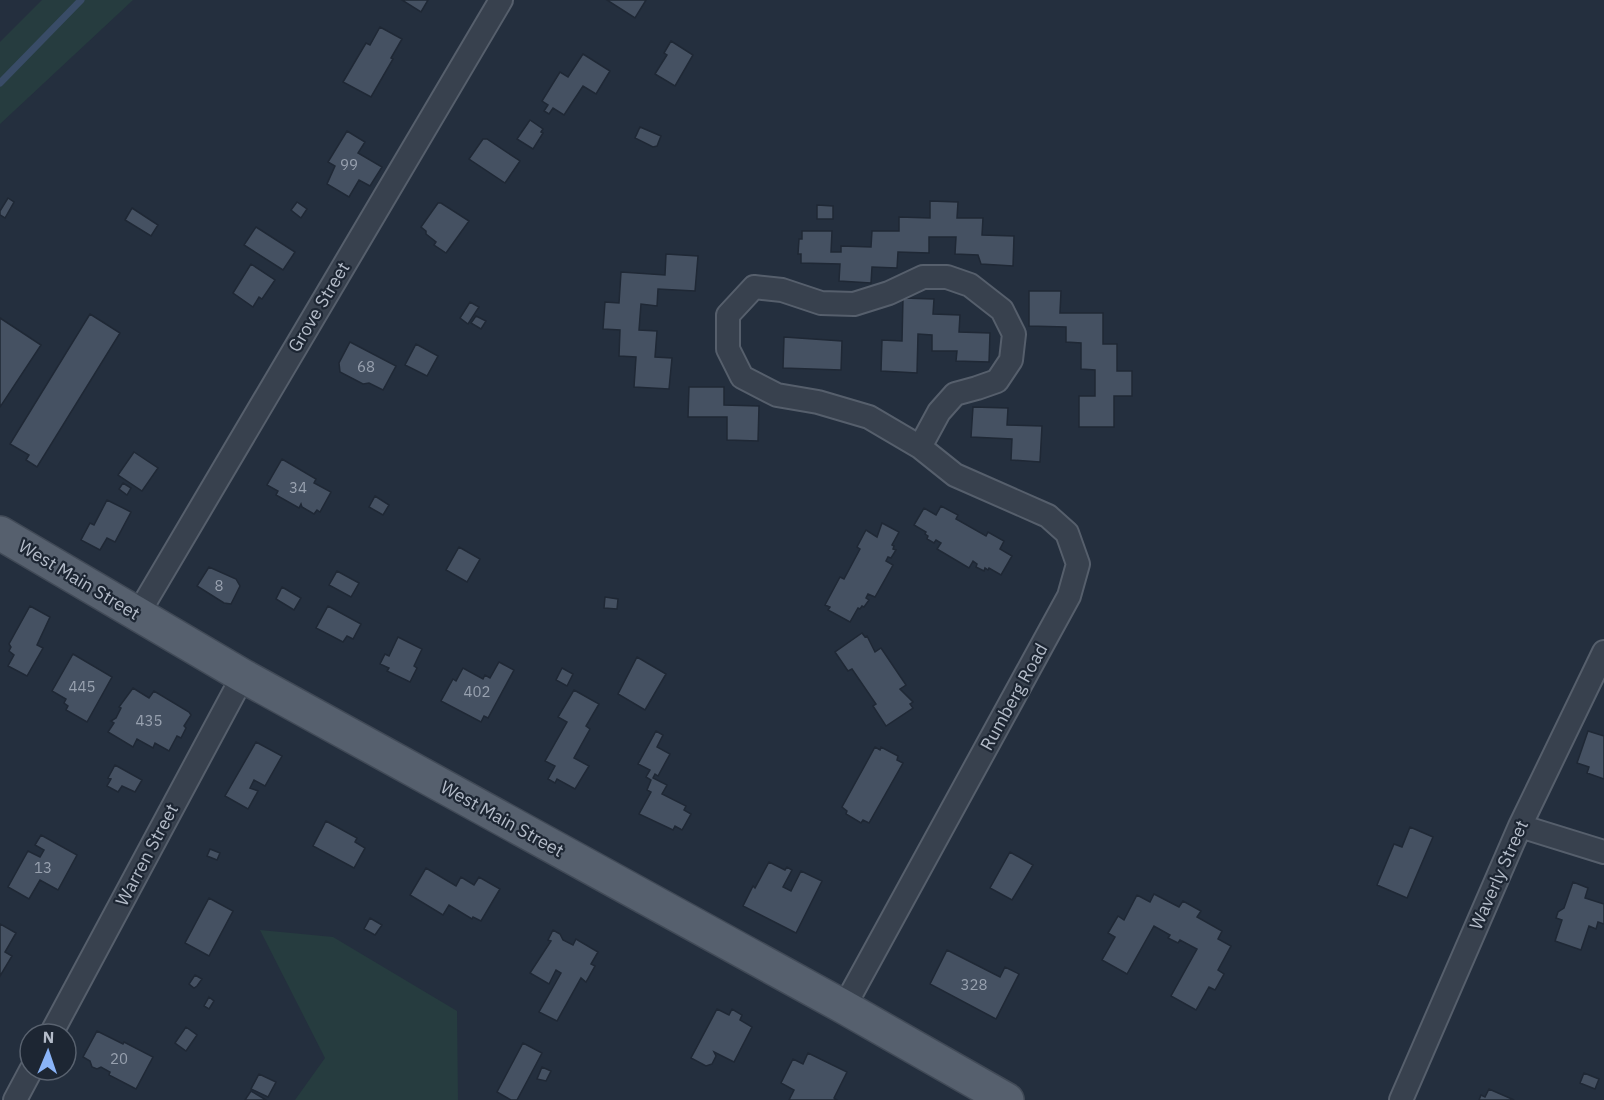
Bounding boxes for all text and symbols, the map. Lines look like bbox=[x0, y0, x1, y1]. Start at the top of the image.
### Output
house number: 99 bbox=[340, 155, 358, 174]
street label: Grove Street bbox=[283, 257, 354, 356]
house number: 68 bbox=[357, 357, 375, 376]
house number: 34 bbox=[289, 478, 307, 497]
street label: West Main Street bbox=[14, 534, 144, 625]
house number: 8 bbox=[214, 576, 224, 595]
street label: Rumberg Road bbox=[975, 639, 1052, 754]
house number: 445 bbox=[68, 677, 96, 696]
house number: 402 bbox=[463, 682, 491, 701]
house number: 435 bbox=[135, 711, 163, 730]
street label: West Main Street bbox=[437, 775, 568, 862]
street label: Warren Street bbox=[110, 800, 183, 910]
street label: Waverly Street bbox=[1464, 816, 1533, 933]
house number: 13 bbox=[34, 858, 52, 877]
house number: 328 bbox=[960, 975, 988, 994]
north arrow bbox=[18, 1022, 78, 1082]
text: N bbox=[42, 1027, 55, 1047]
house number: 20 bbox=[110, 1049, 128, 1068]

